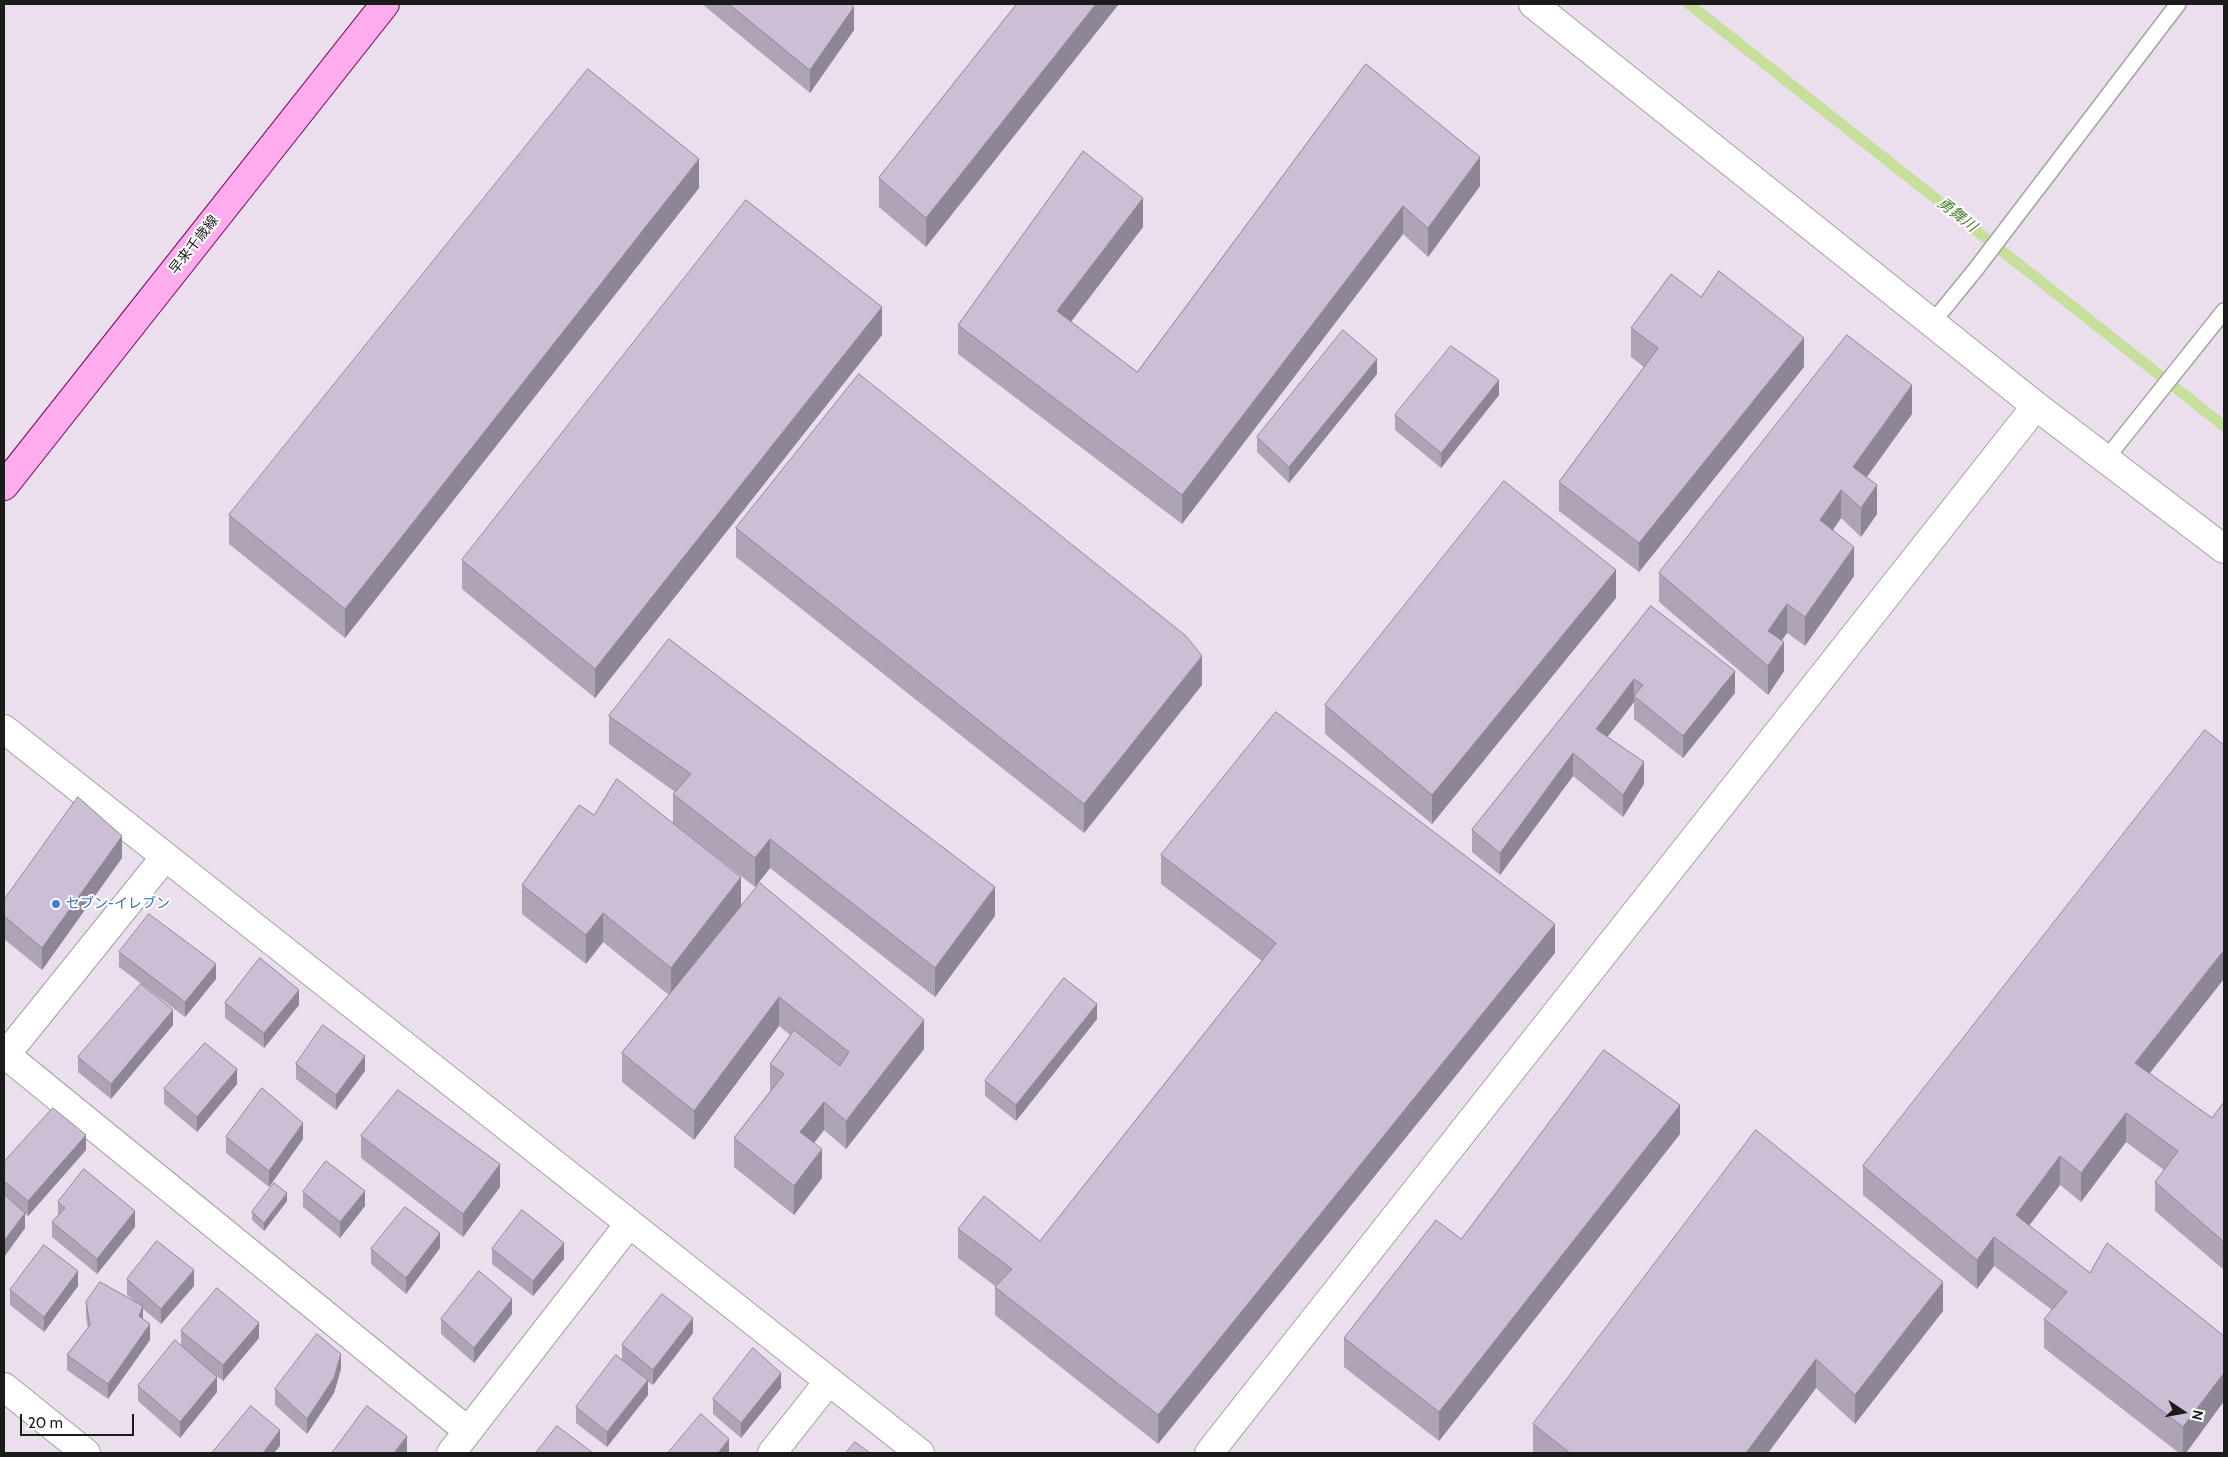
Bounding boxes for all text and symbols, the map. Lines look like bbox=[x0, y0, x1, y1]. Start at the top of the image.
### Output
water label: 勇舞川 bbox=[1934, 194, 1980, 236]
street label: 早来千歳線 bbox=[166, 212, 222, 278]
place label: セブン-イレブン bbox=[66, 896, 170, 912]
marker: セブン-イレブン bbox=[50, 898, 62, 910]
north arrow bbox=[2158, 1387, 2208, 1437]
scale bar bbox=[22, 1404, 136, 1436]
text: N bbox=[2188, 1408, 2208, 1422]
text: 20 m bbox=[28, 1414, 63, 1432]

